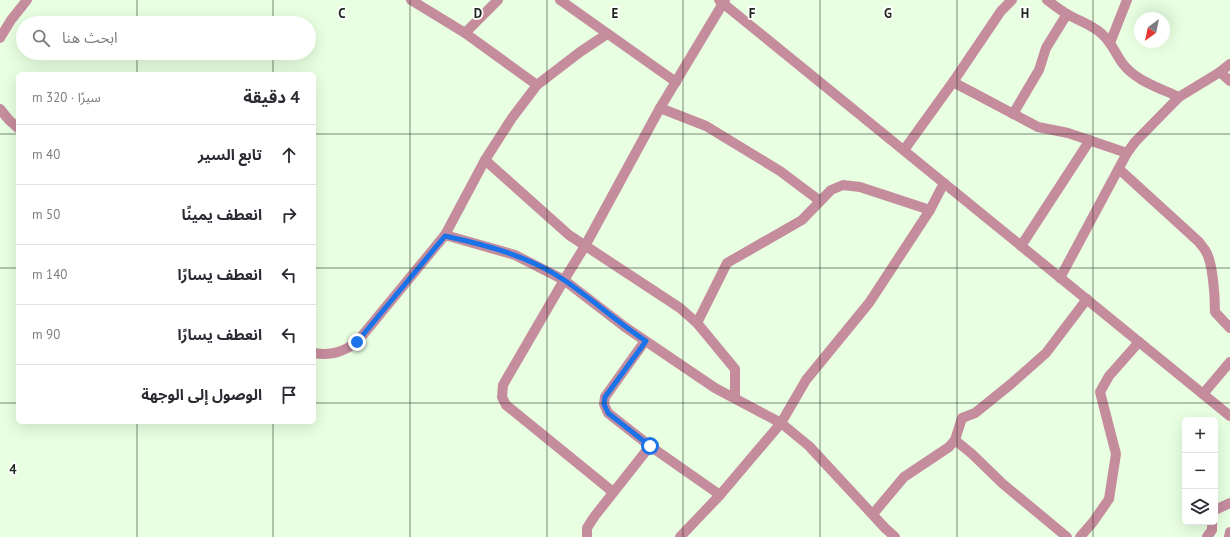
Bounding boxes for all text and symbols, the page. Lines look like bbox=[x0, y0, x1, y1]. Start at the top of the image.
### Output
text: C bbox=[338, 5, 346, 22]
text: D bbox=[474, 5, 482, 22]
text: E bbox=[612, 5, 619, 22]
text: F bbox=[749, 5, 756, 22]
text: G bbox=[884, 5, 892, 22]
text: H bbox=[1021, 5, 1029, 22]
north arrow bbox=[1134, 12, 1170, 48]
search box bbox=[16, 16, 316, 60]
icon: search bbox=[30, 27, 52, 49]
text: ابحث هنا bbox=[62, 28, 118, 47]
text: 4 دقيقة bbox=[243, 86, 300, 108]
text: سيرًا · 320 m bbox=[32, 89, 101, 106]
icon: ahead bbox=[278, 144, 300, 166]
text: تابع السير bbox=[198, 145, 262, 164]
text: 40 m bbox=[32, 146, 60, 163]
icon: right bbox=[278, 204, 300, 226]
text: انعطف يمينًا bbox=[182, 205, 262, 224]
text: 50 m bbox=[32, 206, 60, 223]
icon: left bbox=[278, 264, 300, 286]
text: انعطف يسارًا bbox=[178, 265, 262, 284]
text: 140 m bbox=[32, 266, 67, 283]
icon: left bbox=[278, 324, 300, 346]
text: انعطف يسارًا bbox=[178, 325, 262, 344]
text: 90 m bbox=[32, 326, 60, 343]
route end bbox=[348, 333, 366, 351]
icon: arrive bbox=[278, 384, 300, 406]
text: الوصول إلى الوجهة bbox=[141, 385, 262, 404]
map controls bbox=[1182, 417, 1218, 525]
button: + bbox=[1182, 417, 1218, 453]
route start bbox=[641, 437, 659, 455]
button: − bbox=[1182, 453, 1218, 489]
text: 4 bbox=[9, 461, 17, 478]
button: layers bbox=[1182, 489, 1218, 525]

